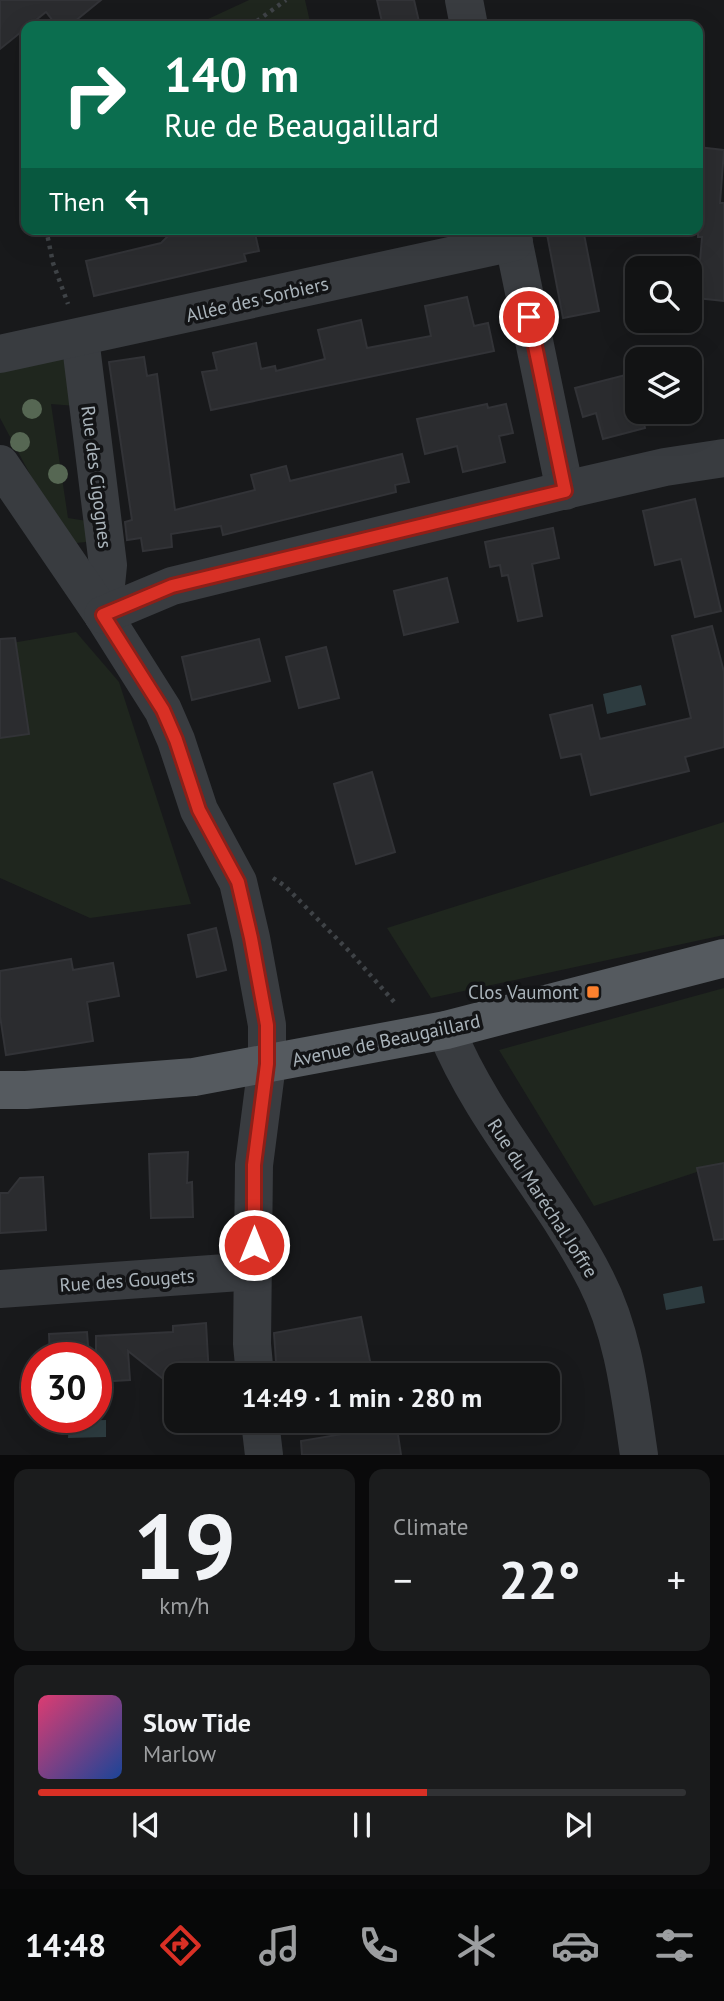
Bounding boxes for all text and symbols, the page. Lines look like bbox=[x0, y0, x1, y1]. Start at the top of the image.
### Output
text: 140 m bbox=[164, 42, 299, 106]
icon: right bbox=[49, 49, 140, 140]
text: Rue de Beaugaillard bbox=[164, 104, 439, 146]
icon: left bbox=[119, 182, 157, 220]
text: Then bbox=[49, 185, 105, 218]
map controls bbox=[625, 256, 702, 424]
button: search bbox=[625, 256, 702, 333]
street label: Allée des Sorbiers bbox=[183, 271, 331, 327]
pin bbox=[499, 287, 559, 347]
icon: arrive bbox=[510, 298, 548, 336]
button: layers bbox=[625, 347, 702, 424]
street label: Rue des Cigognes bbox=[76, 404, 118, 550]
place label: Clos Vaumont bbox=[468, 980, 580, 1004]
marker: Clos Vaumont bbox=[585, 984, 601, 1000]
street label: Avenue de Beaugaillard bbox=[290, 1008, 482, 1072]
street label: Rue du Maréchal Joffre bbox=[483, 1114, 603, 1282]
position arrow bbox=[217, 1208, 291, 1282]
street label: Rue des Gougets bbox=[59, 1263, 195, 1297]
speed limit sign: 30 bbox=[21, 1342, 112, 1433]
text: 14:49 · 1 min · 280 m bbox=[242, 1381, 482, 1414]
text: 19 bbox=[133, 1486, 236, 1604]
text: Climate bbox=[393, 1512, 468, 1541]
text: 22° bbox=[499, 1546, 580, 1613]
text: − bbox=[393, 1555, 412, 1604]
text: + bbox=[667, 1555, 686, 1604]
text: km/h bbox=[159, 1591, 210, 1620]
text: Slow Tide bbox=[143, 1706, 251, 1739]
text: Marlow bbox=[143, 1739, 216, 1768]
icon: previous bbox=[127, 1806, 165, 1844]
icon: pause bbox=[343, 1806, 381, 1844]
icon: next bbox=[559, 1806, 597, 1844]
icon: directions bbox=[156, 1921, 205, 1970]
icon: music bbox=[255, 1921, 304, 1970]
icon: phone bbox=[354, 1921, 403, 1970]
icon: climate bbox=[452, 1921, 501, 1970]
icon: car bbox=[551, 1921, 600, 1970]
icon: filters bbox=[650, 1921, 699, 1970]
text: 14:48 bbox=[25, 1924, 106, 1966]

